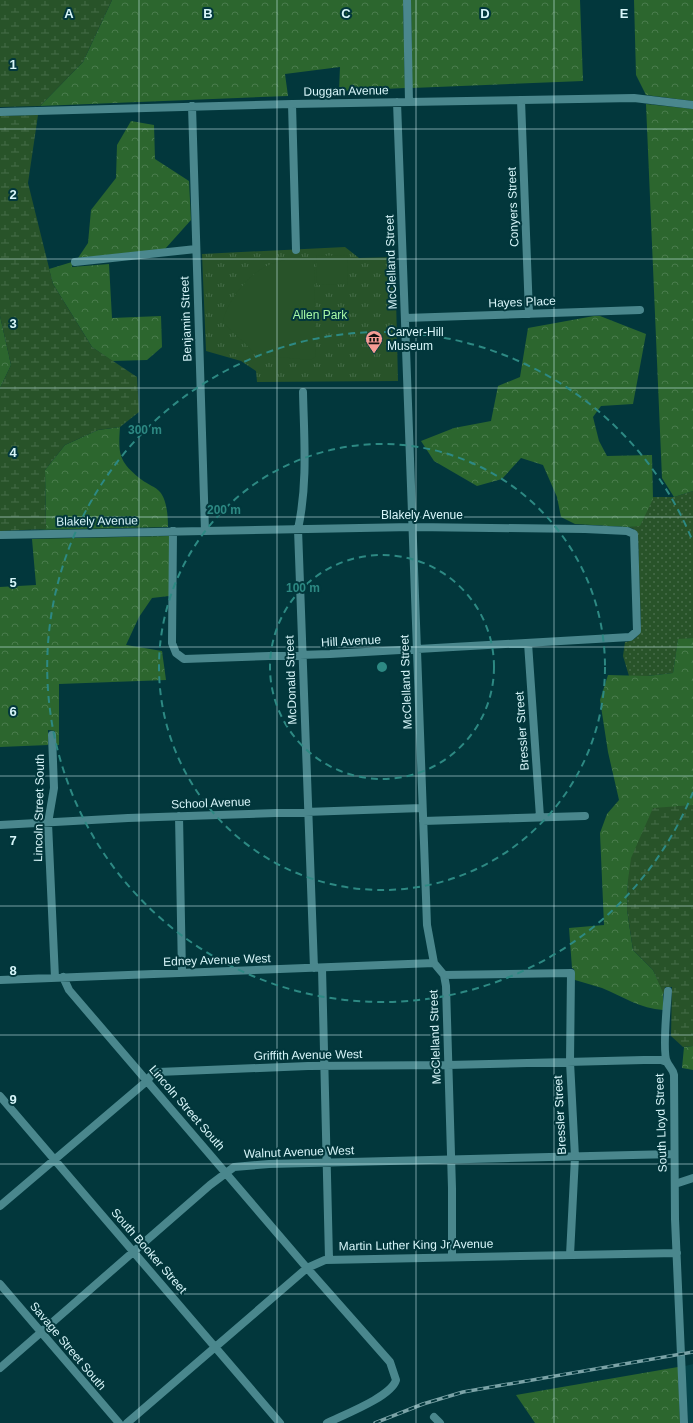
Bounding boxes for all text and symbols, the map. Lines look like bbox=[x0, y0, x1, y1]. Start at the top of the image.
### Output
text: A bbox=[64, 6, 74, 21]
text: B bbox=[203, 6, 213, 21]
text: C bbox=[341, 6, 351, 21]
text: D bbox=[480, 6, 490, 21]
text: E bbox=[620, 6, 629, 21]
text: 1 bbox=[9, 57, 17, 72]
street label: Duggan Avenue bbox=[303, 83, 389, 99]
street label: Conyers Street bbox=[505, 166, 521, 247]
text: 2 bbox=[9, 187, 17, 202]
street label: McClelland Street bbox=[382, 214, 400, 310]
street label: Benjamin Street bbox=[177, 275, 194, 362]
street label: Hayes Place bbox=[488, 294, 556, 310]
park label: Allen Park bbox=[293, 308, 348, 322]
text: 3 bbox=[9, 316, 17, 331]
place label: Carver-Hill Museum bbox=[387, 325, 444, 353]
museum icon: Carver-Hill Museum bbox=[364, 329, 384, 354]
text: 300 m bbox=[128, 423, 162, 437]
text: 4 bbox=[9, 445, 17, 460]
text: 200 m bbox=[207, 503, 241, 517]
street label: Blakely Avenue bbox=[381, 508, 463, 522]
street label: Blakely Avenue bbox=[56, 513, 138, 529]
text: 5 bbox=[9, 575, 17, 590]
text: 100 m bbox=[286, 581, 320, 595]
street label: Hill Avenue bbox=[321, 632, 382, 650]
street label: McDonald Street bbox=[282, 634, 300, 725]
street label: McClelland Street bbox=[397, 634, 415, 730]
centre of rings bbox=[375, 660, 389, 674]
street label: Bressler Street bbox=[512, 690, 532, 771]
text: 6 bbox=[9, 704, 17, 719]
street label: Lincoln Street South bbox=[31, 754, 47, 862]
street label: School Avenue bbox=[171, 795, 251, 811]
text: 7 bbox=[9, 833, 17, 848]
street label: Edney Avenue West bbox=[163, 951, 272, 969]
text: 8 bbox=[9, 963, 17, 978]
street label: McClelland Street bbox=[426, 989, 444, 1085]
street label: Griffith Avenue West bbox=[254, 1047, 363, 1063]
street label: Lincoln Street South bbox=[146, 1063, 228, 1153]
street label: South Lloyd Street bbox=[652, 1073, 670, 1173]
street label: Bressler Street bbox=[551, 1074, 569, 1155]
text: 9 bbox=[9, 1092, 17, 1107]
street label: Walnut Avenue West bbox=[244, 1143, 355, 1161]
street label: South Booker Street bbox=[108, 1206, 190, 1297]
street label: Martin Luther King Jr Avenue bbox=[339, 1237, 494, 1253]
street label: Savage Street South bbox=[27, 1299, 109, 1393]

